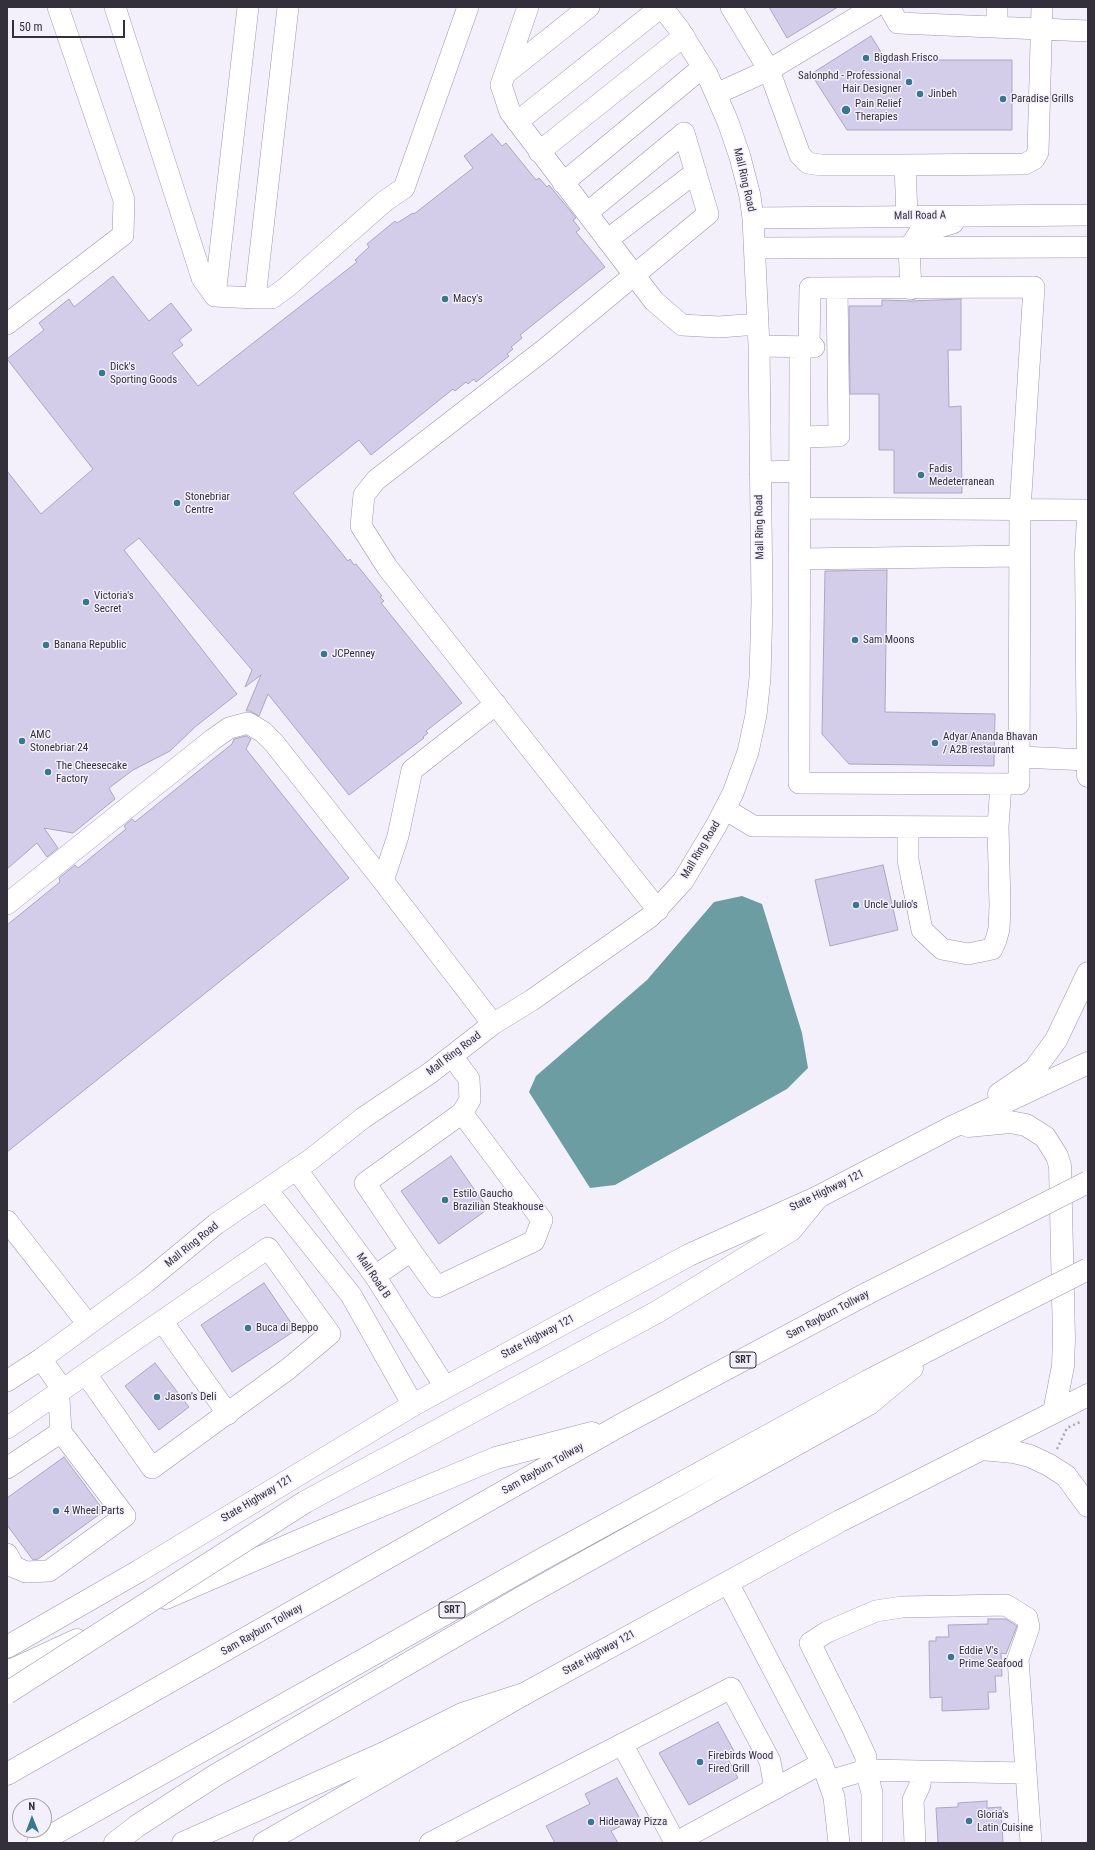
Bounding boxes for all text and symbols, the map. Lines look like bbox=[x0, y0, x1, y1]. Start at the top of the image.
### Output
scale bar bbox=[14, 12, 127, 38]
text: 50 m bbox=[19, 20, 43, 34]
place label: Bigdash Frisco bbox=[874, 51, 938, 65]
marker: Bigdash Frisco bbox=[861, 53, 871, 63]
place label: Salonphd - Professional Hair Designer bbox=[798, 69, 901, 95]
marker: Salonphd - Professional Hair Designer bbox=[904, 77, 914, 87]
place label: Jinbeh bbox=[928, 87, 957, 101]
marker: Jinbeh bbox=[915, 89, 925, 99]
place label: Paradise Grills bbox=[1011, 92, 1074, 106]
marker: Paradise Grills bbox=[998, 94, 1008, 104]
place label: Pain Relief Therapies bbox=[855, 97, 901, 123]
marker: Pain Relief Therapies bbox=[840, 104, 852, 116]
street label: Mall Ring Road bbox=[730, 147, 758, 213]
street label: Mall Road A bbox=[894, 209, 946, 223]
place label: Macy's bbox=[453, 292, 483, 306]
marker: Macy's bbox=[440, 294, 450, 304]
place label: Dick's Sporting Goods bbox=[110, 360, 177, 386]
marker: Dick's Sporting Goods bbox=[97, 368, 107, 378]
place label: Fadis Medeterranean bbox=[929, 462, 994, 488]
marker: Fadis Medeterranean bbox=[916, 470, 926, 480]
place label: Stonebriar Centre bbox=[185, 490, 230, 516]
street label: Mall Ring Road bbox=[753, 494, 767, 560]
marker: Stonebriar Centre bbox=[172, 498, 182, 508]
place label: Victoria's Secret bbox=[94, 589, 134, 615]
marker: Victoria's Secret bbox=[81, 597, 91, 607]
place label: Sam Moons bbox=[863, 633, 914, 647]
marker: Sam Moons bbox=[850, 635, 860, 645]
place label: Banana Republic bbox=[54, 638, 126, 652]
marker: Banana Republic bbox=[41, 640, 51, 650]
place label: JCPenney bbox=[332, 647, 375, 661]
marker: JCPenney bbox=[319, 649, 329, 659]
place label: AMC Stonebriar 24 bbox=[30, 728, 88, 754]
place label: Adyar Ananda Bhavan / A2B restaurant bbox=[943, 730, 1038, 756]
marker: AMC Stonebriar 24 bbox=[17, 736, 27, 746]
marker: Adyar Ananda Bhavan / A2B restaurant bbox=[930, 738, 940, 748]
place label: The Cheesecake Factory bbox=[56, 759, 127, 785]
marker: The Cheesecake Factory bbox=[43, 767, 53, 777]
street label: Mall Ring Road bbox=[679, 819, 723, 881]
place label: Uncle Julio's bbox=[864, 898, 918, 912]
marker: Uncle Julio's bbox=[851, 900, 861, 910]
street label: Mall Ring Road bbox=[424, 1029, 484, 1079]
street label: State Highway 121 bbox=[788, 1167, 866, 1215]
place label: Estilo Gaucho Brazilian Steakhouse bbox=[453, 1187, 544, 1213]
marker: Estilo Gaucho Brazilian Steakhouse bbox=[440, 1195, 450, 1205]
street label: Mall Ring Road bbox=[163, 1219, 221, 1271]
street label: Mall Road B bbox=[353, 1251, 393, 1301]
street label: Sam Rayburn Tollway bbox=[784, 1288, 872, 1342]
street label: State Highway 121 bbox=[499, 1312, 577, 1362]
place label: Buca di Beppo bbox=[256, 1321, 318, 1335]
marker: Buca di Beppo bbox=[243, 1323, 253, 1333]
road number: SRT bbox=[730, 1352, 756, 1368]
place label: Jason's Deli bbox=[165, 1390, 216, 1404]
marker: Jason's Deli bbox=[152, 1392, 162, 1402]
street label: Sam Rayburn Tollway bbox=[500, 1440, 586, 1498]
street label: State Highway 121 bbox=[219, 1472, 295, 1526]
place label: 4 Wheel Parts bbox=[64, 1504, 124, 1518]
marker: 4 Wheel Parts bbox=[51, 1506, 61, 1516]
street label: Sam Rayburn Tollway bbox=[219, 1601, 305, 1659]
road number: SRT bbox=[439, 1602, 465, 1618]
street label: State Highway 121 bbox=[560, 1628, 638, 1678]
place label: Eddie V's Prime Seafood bbox=[959, 1644, 1023, 1670]
marker: Eddie V's Prime Seafood bbox=[946, 1652, 956, 1662]
place label: Firebirds Wood Fired Grill bbox=[708, 1749, 773, 1775]
marker: Firebirds Wood Fired Grill bbox=[695, 1757, 705, 1767]
north arrow bbox=[12, 1798, 52, 1838]
text: N bbox=[28, 1800, 35, 1813]
place label: Gloria's Latin Cuisine bbox=[977, 1808, 1033, 1834]
place label: Hideaway Pizza bbox=[599, 1815, 667, 1829]
marker: Gloria's Latin Cuisine bbox=[964, 1816, 974, 1826]
marker: Hideaway Pizza bbox=[586, 1817, 596, 1827]

